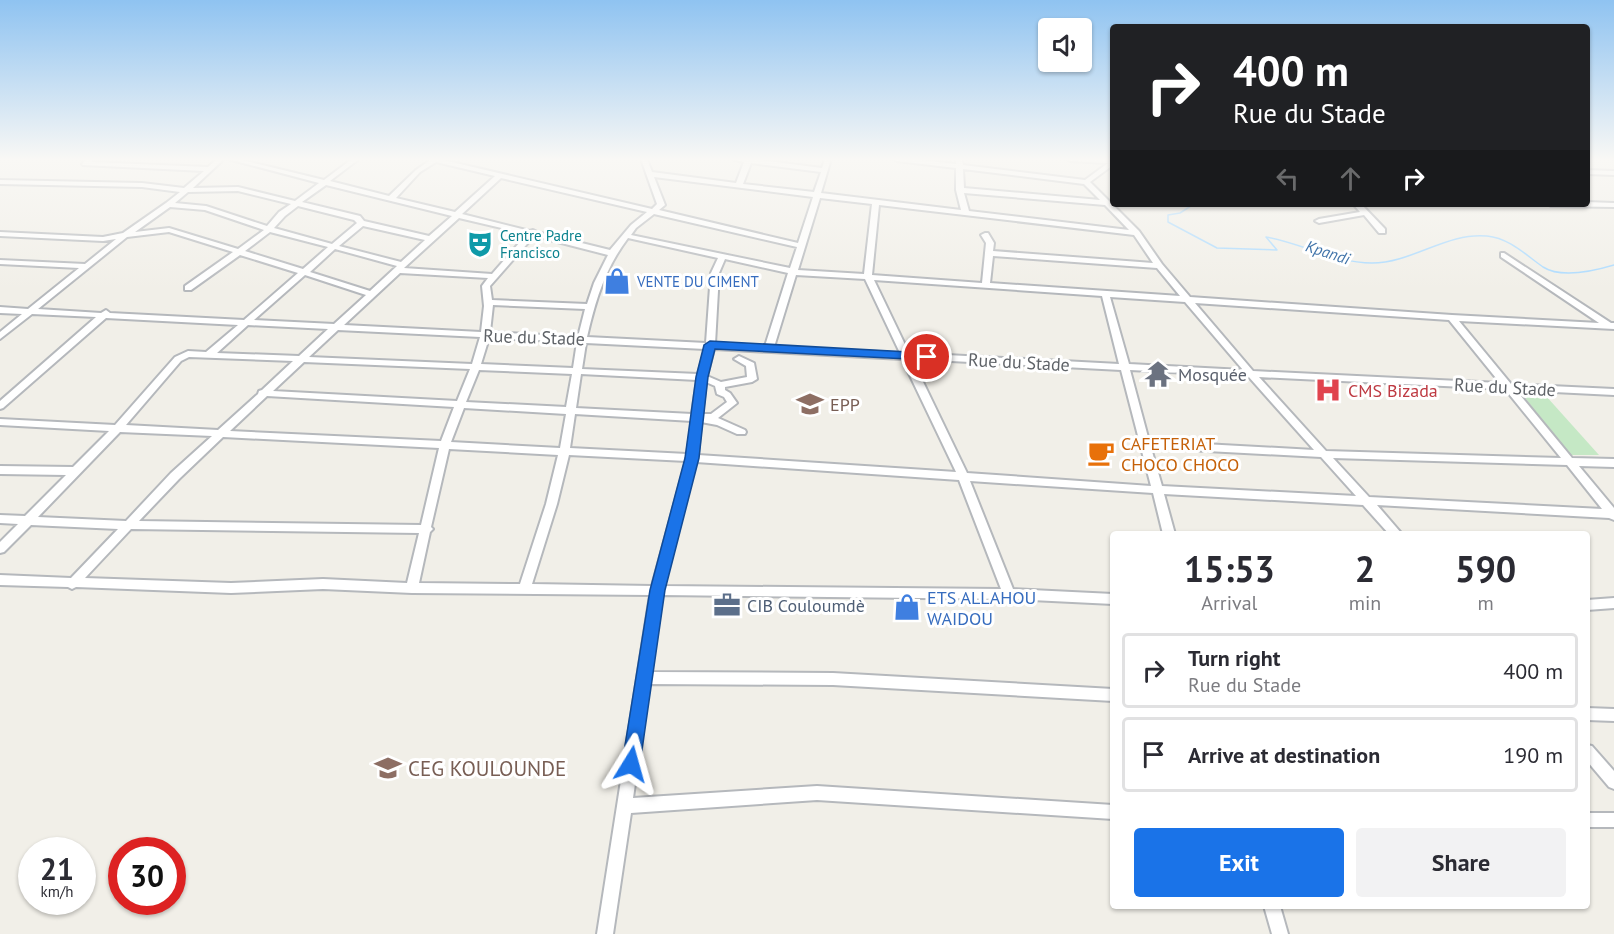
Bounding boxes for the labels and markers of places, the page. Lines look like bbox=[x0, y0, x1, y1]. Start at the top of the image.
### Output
place label: Centre Padre Francisco bbox=[500, 226, 582, 262]
theatre icon: Centre Padre Francisco bbox=[465, 229, 495, 259]
shop icon: VENTE DU CIMENT bbox=[602, 266, 632, 296]
place label: VENTE DU CIMENT bbox=[636, 272, 760, 291]
pin bbox=[901, 331, 952, 382]
temple icon: Mosquée bbox=[1143, 359, 1173, 389]
place label: Mosquée bbox=[1178, 363, 1247, 386]
hospital icon: CMS Bizada bbox=[1313, 375, 1343, 405]
place label: CMS Bizada bbox=[1348, 379, 1438, 402]
school or university icon: EPP bbox=[795, 389, 825, 419]
place label: EPP bbox=[830, 393, 860, 416]
place label: CAFETERIAT CHOCO CHOCO bbox=[1121, 432, 1239, 476]
cafe icon: CAFETERIAT CHOCO CHOCO bbox=[1086, 438, 1116, 468]
place label: ETS ALLAHOU WAIDOU bbox=[927, 586, 1036, 630]
office icon: CIB Couloumdè bbox=[712, 590, 742, 620]
shop icon: ETS ALLAHOU WAIDOU bbox=[892, 592, 922, 622]
place label: CIB Couloumdè bbox=[747, 594, 865, 617]
school or university icon: CEG KOULOUNDE bbox=[373, 753, 403, 783]
place label: CEG KOULOUNDE bbox=[408, 755, 566, 782]

